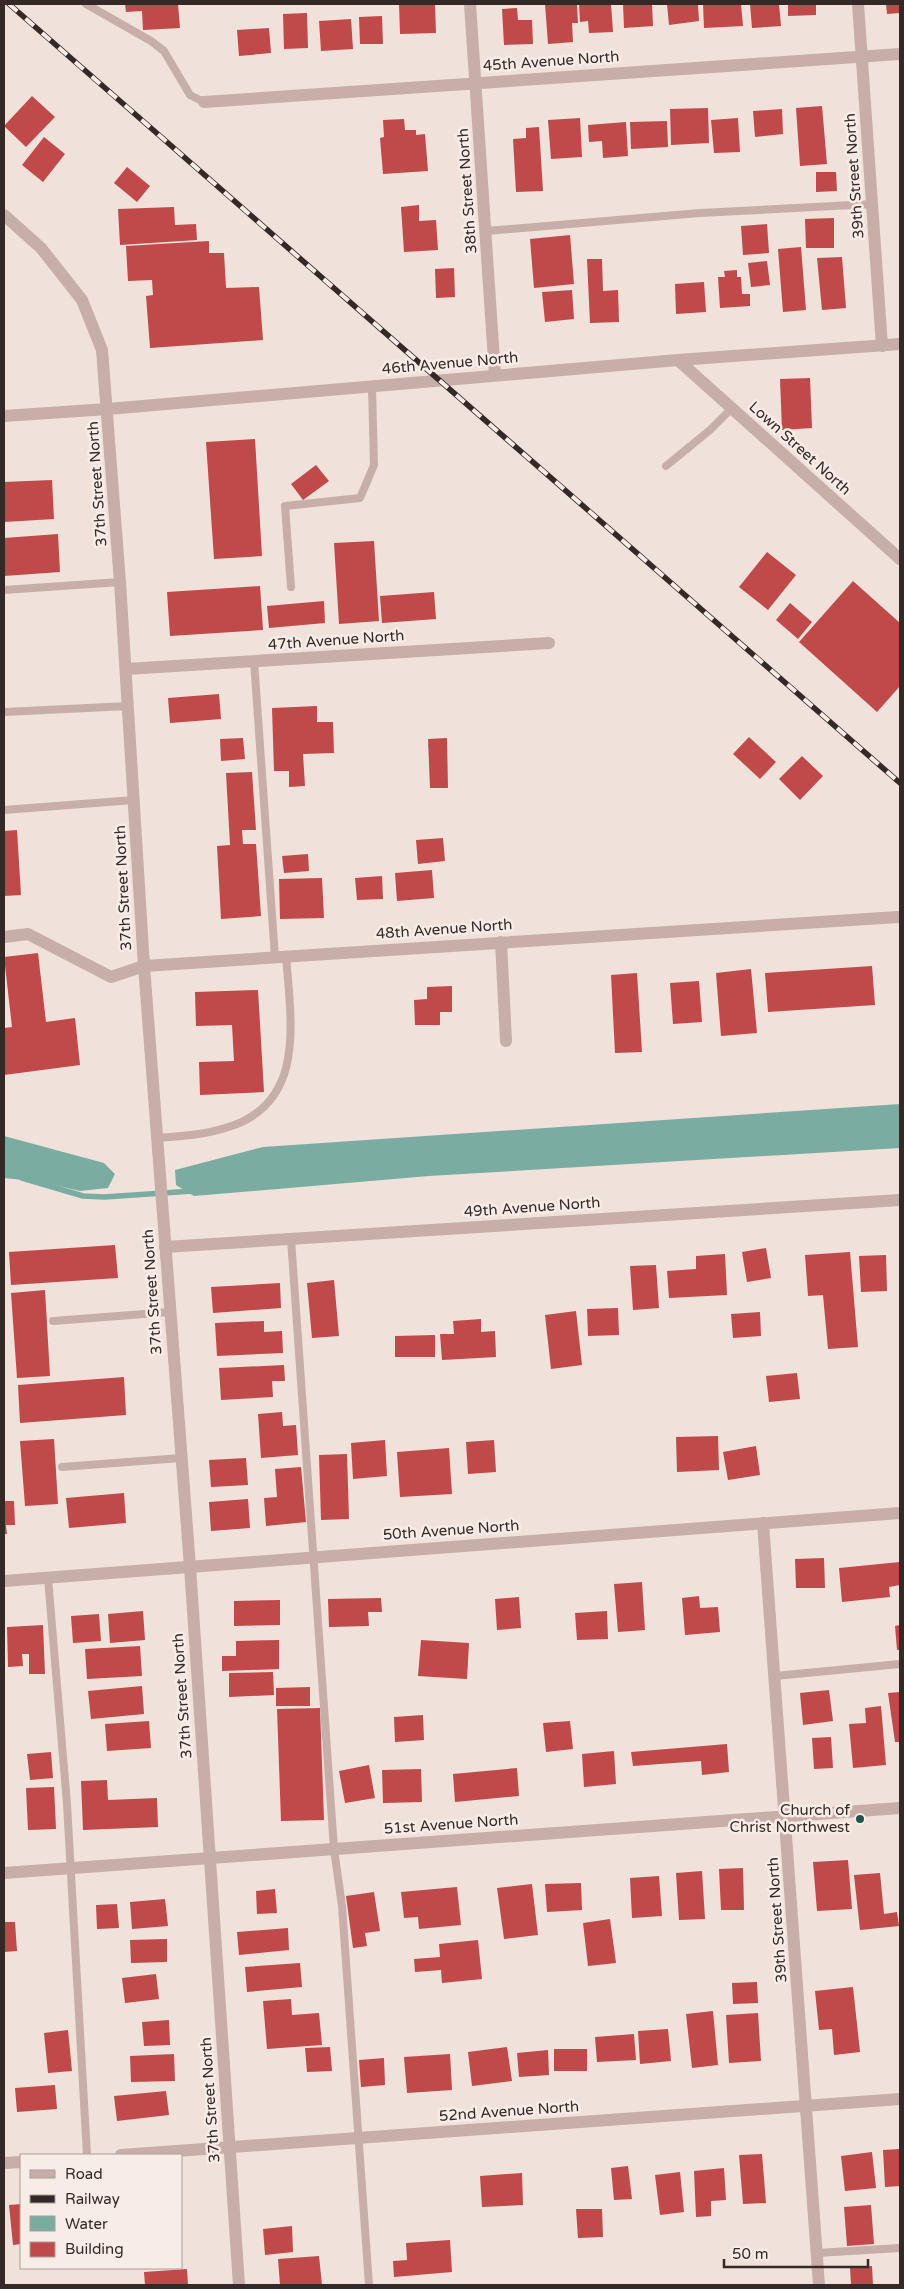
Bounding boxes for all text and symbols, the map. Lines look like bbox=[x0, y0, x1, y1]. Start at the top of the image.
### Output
street label: 45th Avenue North bbox=[482, 47, 620, 75]
street label: 39th Street North bbox=[841, 113, 867, 239]
street label: 38th Street North bbox=[454, 128, 480, 254]
street label: 46th Avenue North bbox=[381, 348, 519, 378]
street label: Lown Street North bbox=[745, 398, 855, 498]
street label: 37th Street North bbox=[84, 421, 110, 547]
street label: 47th Avenue North bbox=[267, 626, 405, 654]
street label: 37th Street North bbox=[111, 825, 135, 951]
street label: 48th Avenue North bbox=[375, 915, 513, 943]
street label: 49th Avenue North bbox=[463, 1193, 601, 1221]
street label: 37th Street North bbox=[139, 1229, 165, 1355]
street label: 50th Avenue North bbox=[382, 1516, 520, 1544]
street label: 37th Street North bbox=[169, 1633, 195, 1759]
place label: Church of Christ Northwest bbox=[730, 1801, 850, 1836]
street label: 51st Avenue North bbox=[383, 1810, 519, 1838]
marker: Church of Christ Northwest bbox=[854, 1813, 866, 1825]
street label: 39th Street North bbox=[764, 1857, 790, 1983]
street label: 37th Street North bbox=[197, 2037, 223, 2163]
street label: 52nd Avenue North bbox=[438, 2097, 580, 2125]
legend bbox=[20, 2154, 182, 2269]
text: Road bbox=[65, 2165, 103, 2183]
text: Railway bbox=[65, 2190, 120, 2208]
text: Water bbox=[65, 2215, 108, 2233]
scale bar bbox=[724, 2236, 868, 2268]
text: Building bbox=[65, 2240, 124, 2258]
text: 50 m bbox=[732, 2245, 769, 2263]

